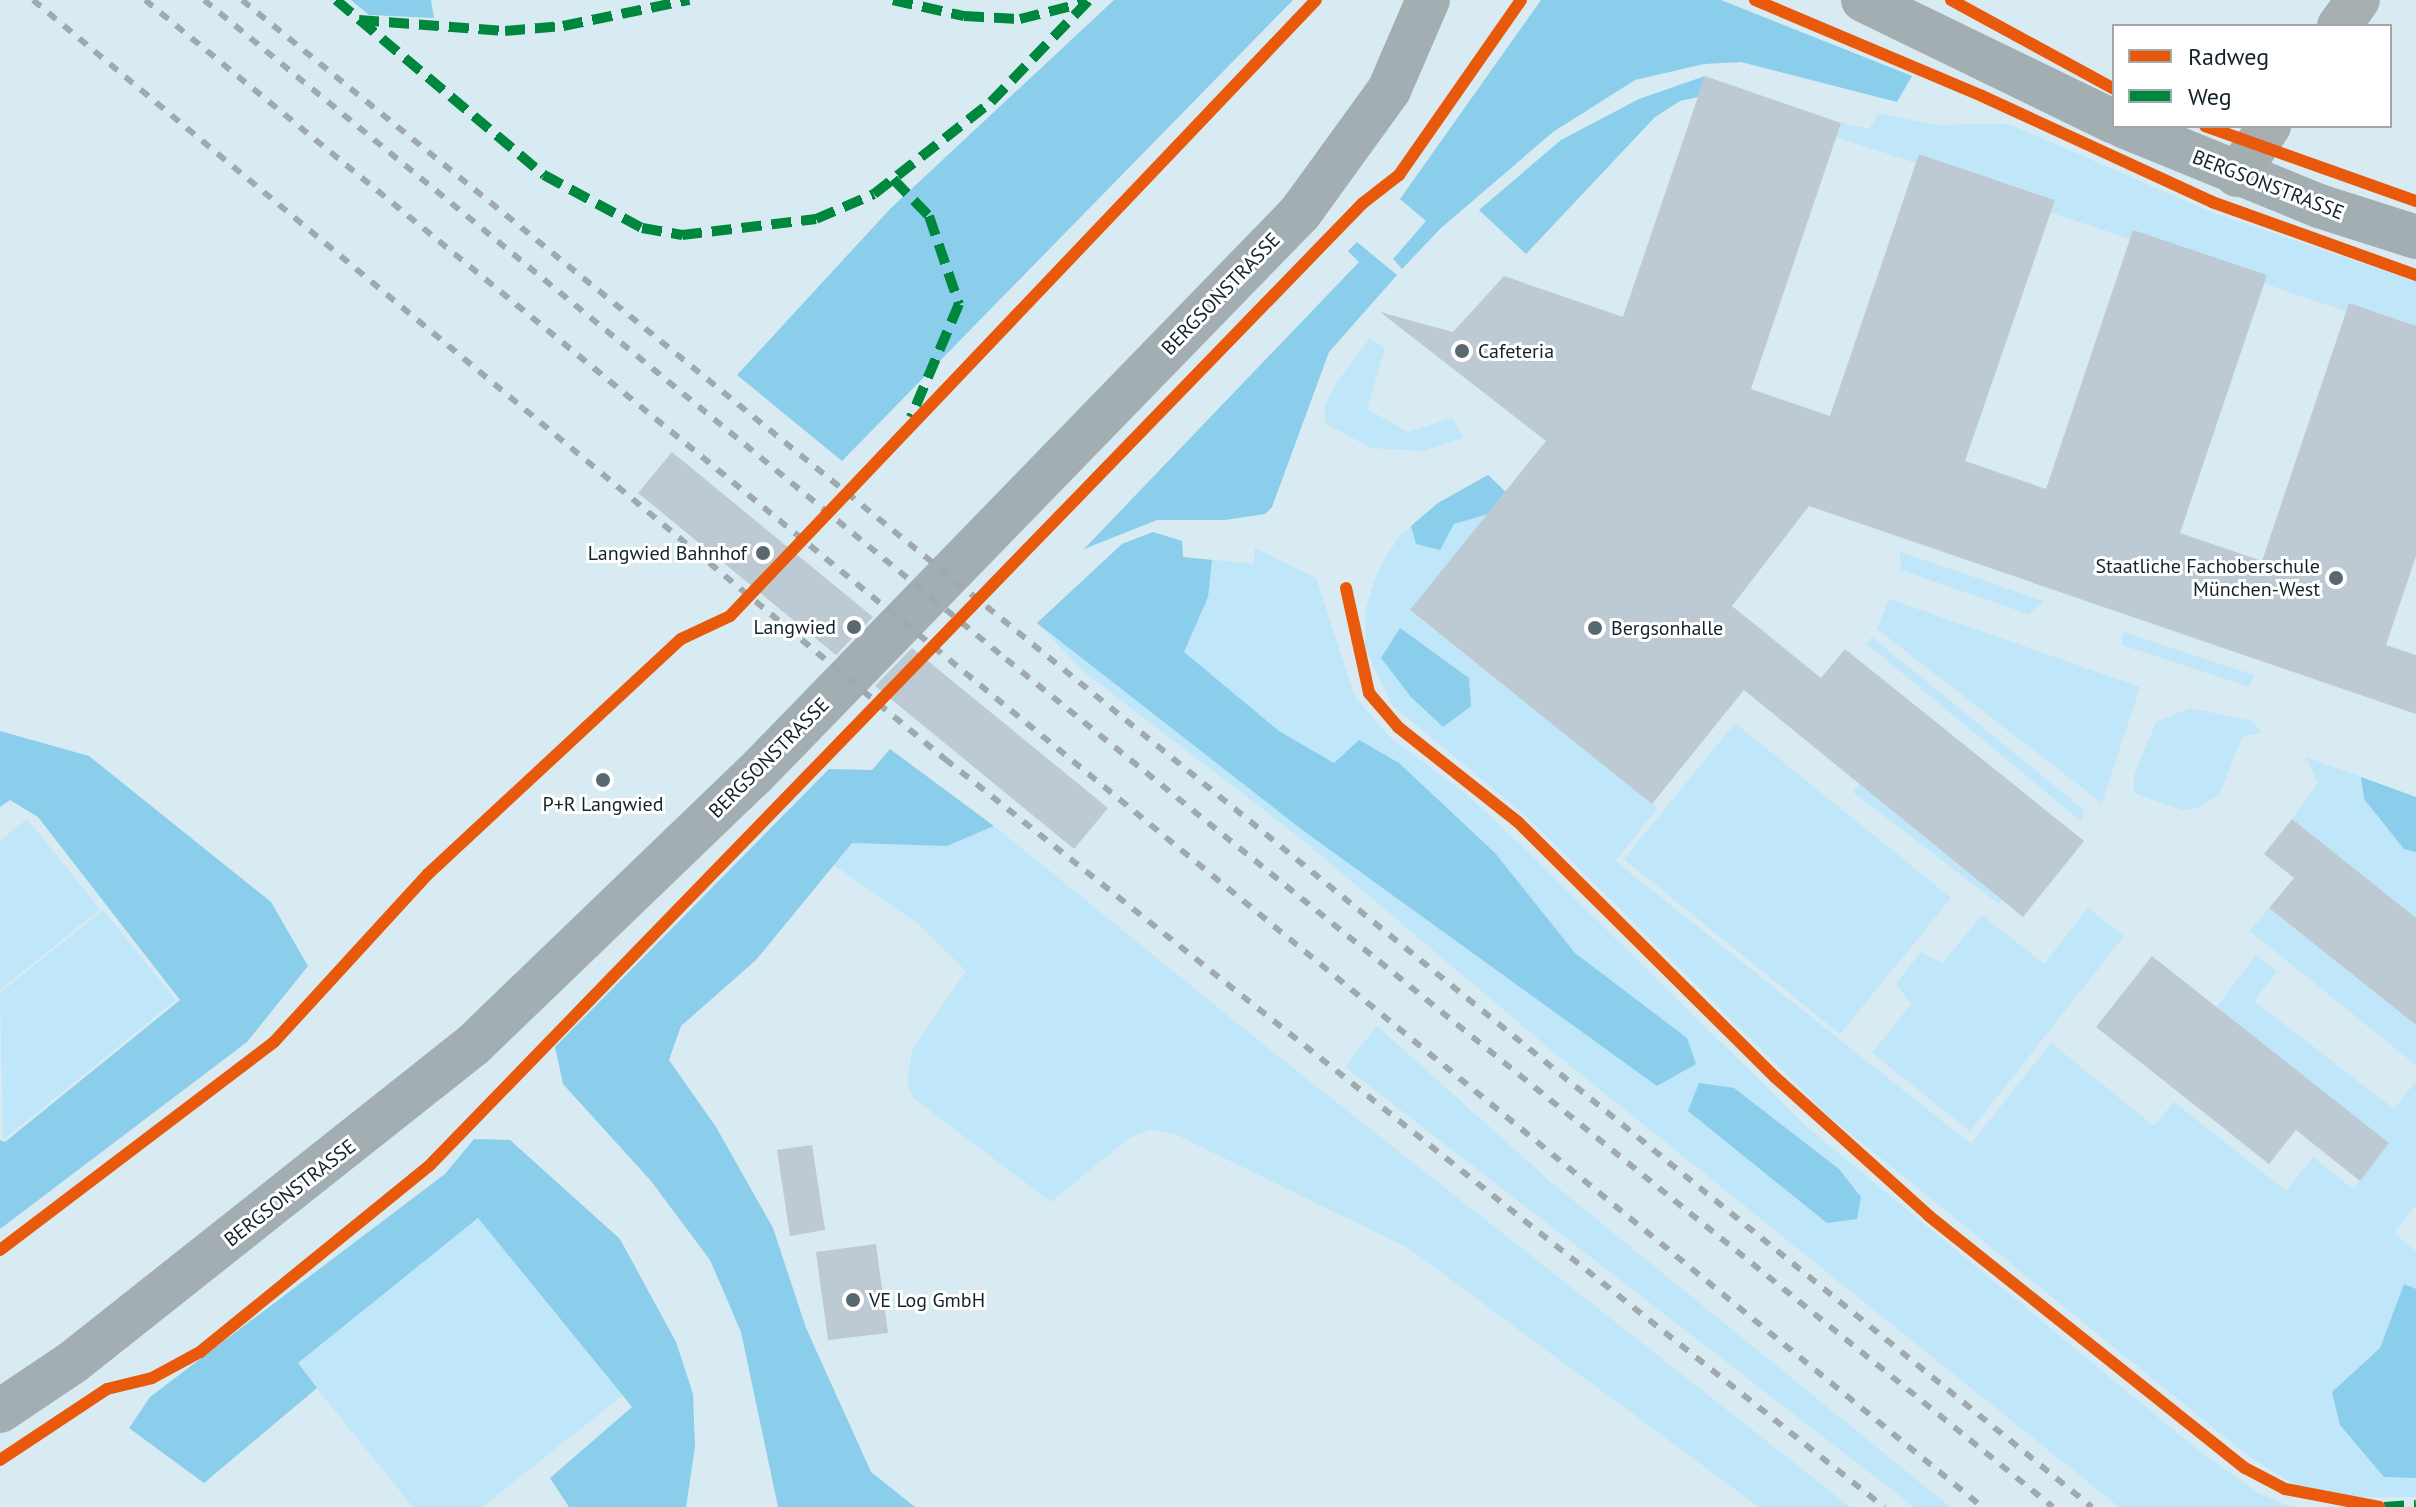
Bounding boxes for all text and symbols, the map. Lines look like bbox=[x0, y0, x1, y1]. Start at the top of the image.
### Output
legend bbox=[2112, 24, 2392, 128]
text: Radweg bbox=[2188, 41, 2269, 72]
text: Weg bbox=[2188, 81, 2232, 112]
street label: BERGSONSTRASSE bbox=[2189, 145, 2347, 225]
street label: BERGSONSTRASSE bbox=[1157, 228, 1285, 360]
place label: Cafeteria bbox=[1478, 339, 1554, 363]
marker: Cafeteria bbox=[1453, 342, 1471, 360]
place label: Langwied Bahnhof bbox=[588, 541, 747, 565]
marker: Langwied Bahnhof bbox=[754, 544, 772, 562]
place label: Staatliche Fachoberschule München-West bbox=[2095, 554, 2320, 601]
marker: Staatliche Fachoberschule München-West bbox=[2327, 569, 2345, 587]
place label: Langwied bbox=[753, 615, 836, 639]
marker: Langwied bbox=[843, 616, 865, 638]
place label: Bergsonhalle bbox=[1611, 616, 1723, 640]
marker: Bergsonhalle bbox=[1586, 619, 1604, 637]
street label: BERGSONSTRASSE bbox=[704, 693, 834, 823]
marker: P+R Langwied bbox=[594, 771, 612, 789]
place label: P+R Langwied bbox=[542, 792, 664, 816]
street label: BERGSONSTRASSE bbox=[220, 1134, 360, 1252]
place label: VE Log GmbH bbox=[869, 1288, 985, 1312]
marker: VE Log GmbH bbox=[844, 1291, 862, 1309]

